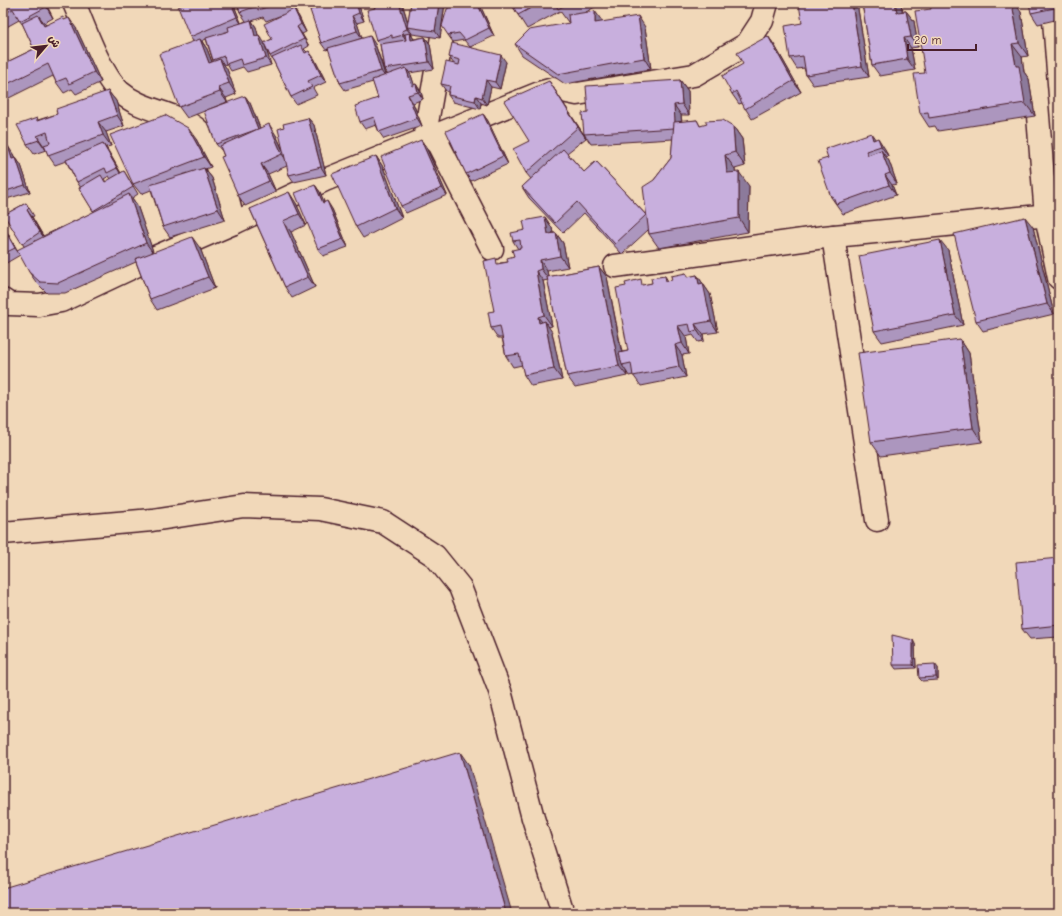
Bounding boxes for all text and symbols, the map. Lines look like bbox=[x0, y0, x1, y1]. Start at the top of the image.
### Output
north arrow bbox=[26, 26, 66, 66]
scale bar bbox=[908, 26, 976, 52]
text: ش bbox=[46, 33, 63, 50]
text: 20 m bbox=[914, 33, 942, 47]

